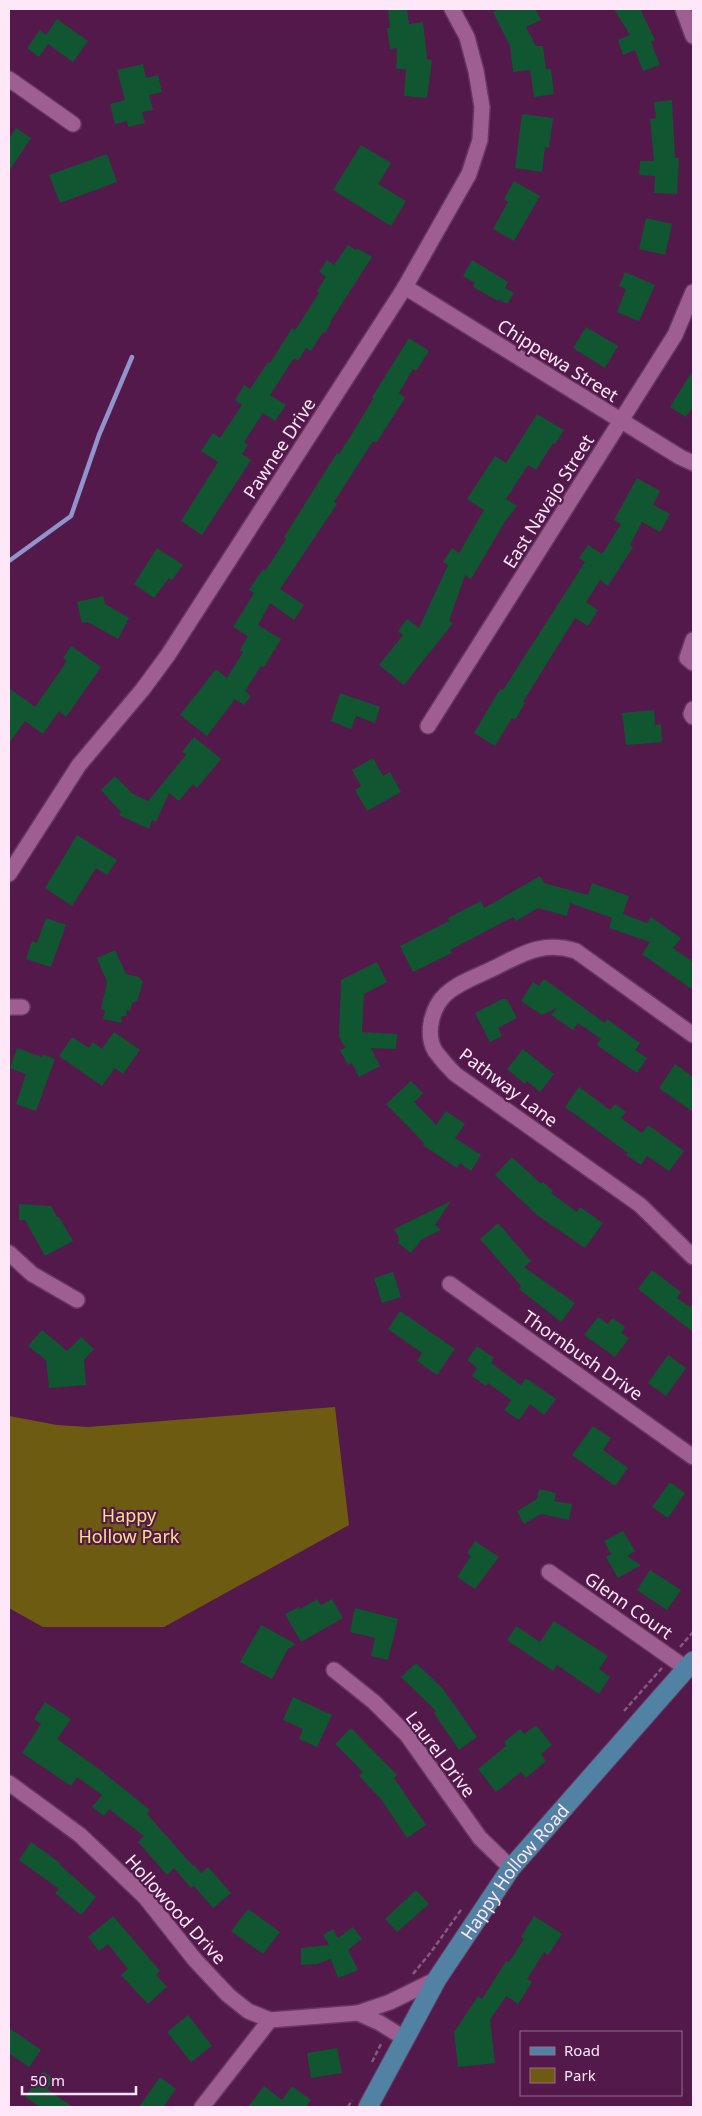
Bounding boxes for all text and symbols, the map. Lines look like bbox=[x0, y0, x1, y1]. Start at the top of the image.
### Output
street label: Chippewa Street bbox=[493, 313, 623, 407]
street label: Pawnee Drive bbox=[237, 393, 321, 503]
street label: East Navajo Street bbox=[497, 429, 599, 572]
street label: Pathway Lane bbox=[455, 1042, 563, 1132]
street label: Thornbush Drive bbox=[518, 1305, 648, 1405]
park label: Happy Hollow Park bbox=[79, 1503, 180, 1548]
street label: Glenn Court bbox=[580, 1566, 678, 1644]
street label: Laurel Drive bbox=[401, 1706, 481, 1802]
street label: Happy Hollow Road bbox=[455, 1799, 574, 1944]
street label: Hollowood Drive bbox=[120, 1849, 232, 1969]
legend bbox=[520, 2031, 682, 2096]
text: Road bbox=[564, 2040, 600, 2060]
scale bar bbox=[22, 2064, 136, 2096]
text: Park bbox=[564, 2065, 596, 2085]
text: 50 m bbox=[30, 2070, 65, 2090]

